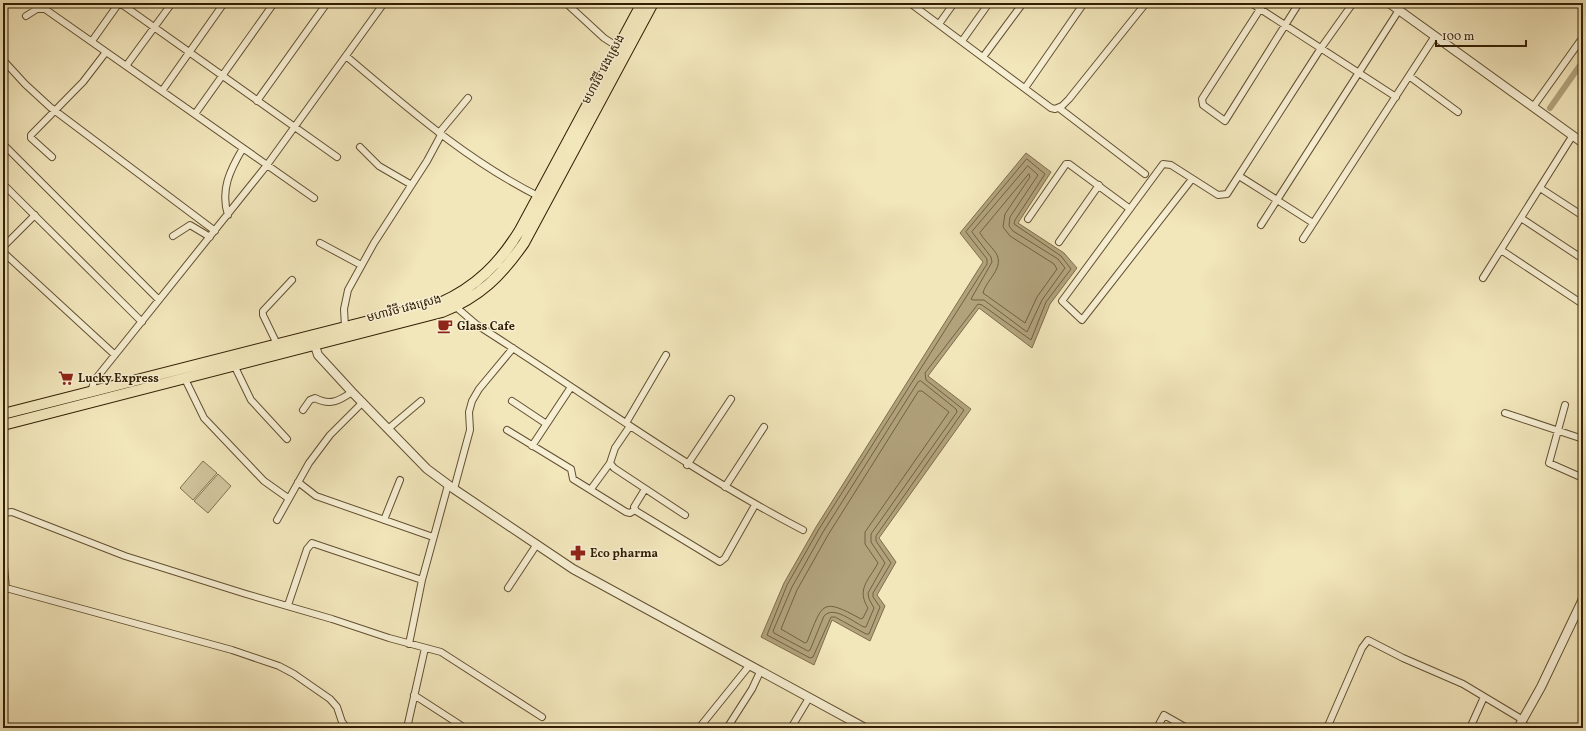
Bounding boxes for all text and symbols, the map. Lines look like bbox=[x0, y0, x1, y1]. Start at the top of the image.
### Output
scale bar bbox=[1436, 22, 1526, 48]
text: 100 m bbox=[1442, 29, 1475, 45]
street label: មហាវិថី វេងស្រេង bbox=[578, 32, 629, 107]
street label: មហាវិថី វេងស្រេង bbox=[365, 291, 443, 327]
cafe icon: Glass Cafe bbox=[436, 317, 454, 335]
place label: Glass Cafe bbox=[457, 319, 515, 335]
supermarket icon: Lucky Express bbox=[57, 369, 75, 387]
place label: Lucky Express bbox=[78, 371, 159, 387]
pharmacy icon: Eco pharma bbox=[569, 544, 587, 562]
place label: Eco pharma bbox=[590, 546, 659, 562]

